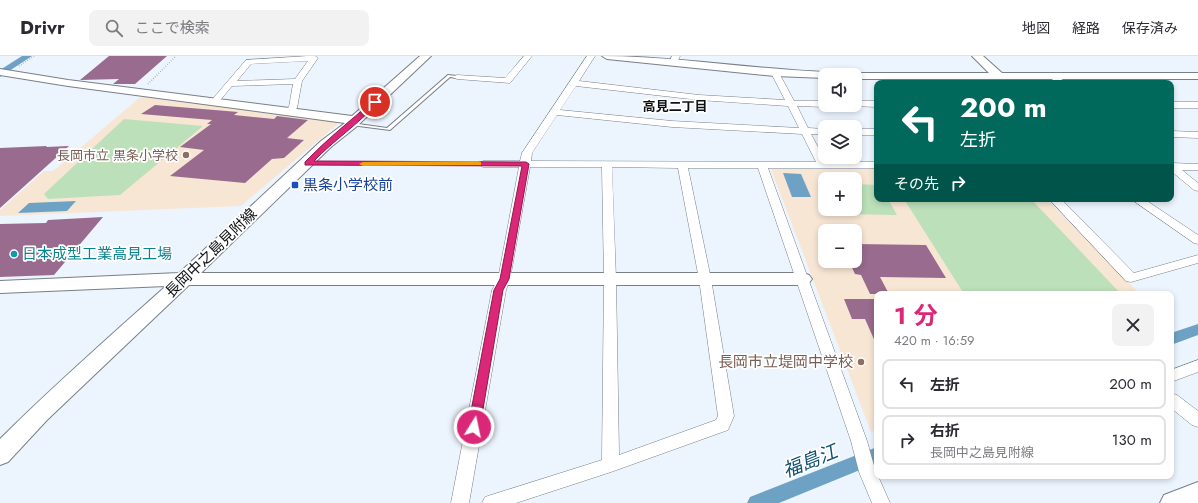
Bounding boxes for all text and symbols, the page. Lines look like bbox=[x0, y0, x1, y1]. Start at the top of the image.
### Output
search box bbox=[89, 10, 369, 46]
text: Drivr bbox=[20, 14, 65, 41]
icon: search bbox=[103, 17, 125, 39]
text: ここで検索 bbox=[135, 17, 210, 39]
text: 地図 bbox=[1022, 18, 1050, 38]
text: 経路 bbox=[1072, 18, 1100, 38]
text: 保存済み bbox=[1122, 18, 1178, 38]
map controls bbox=[818, 68, 862, 268]
button: sound bbox=[818, 68, 862, 112]
pin bbox=[358, 85, 392, 119]
text: 200 m bbox=[960, 87, 1047, 128]
icon: arrive bbox=[364, 91, 386, 113]
icon: left bbox=[894, 96, 946, 148]
district label: 高見二丁目 bbox=[642, 97, 708, 116]
button: layers bbox=[818, 120, 862, 164]
text: 左折 bbox=[960, 127, 996, 153]
place label: 長岡市立 黒条小学校 bbox=[57, 146, 178, 165]
marker: 長岡市立 黒条小学校 bbox=[181, 150, 191, 160]
button: + bbox=[818, 172, 862, 216]
icon: right bbox=[947, 172, 969, 194]
text: その先 bbox=[894, 173, 939, 195]
place label: 黒条小学校前 bbox=[303, 174, 393, 196]
marker: 黒条小学校前 bbox=[290, 180, 300, 190]
street label: 長岡中之島見附線 bbox=[160, 203, 262, 303]
button: − bbox=[818, 224, 862, 268]
place label: 日本成型工業高見工場 bbox=[22, 243, 172, 265]
marker: 日本成型工業高見工場 bbox=[9, 249, 19, 259]
text: 1 分 bbox=[894, 298, 937, 333]
button: close bbox=[1112, 304, 1154, 346]
text: 420 m · 16:59 bbox=[894, 331, 975, 350]
place label: 長岡市立堤岡中学校 bbox=[718, 351, 853, 373]
marker: 長岡市立堤岡中学校 bbox=[856, 357, 866, 367]
icon: left bbox=[896, 373, 918, 395]
text: 200 m bbox=[1109, 373, 1152, 395]
text: 左折 bbox=[930, 374, 960, 396]
position arrow bbox=[453, 406, 495, 448]
text: 右折 bbox=[930, 420, 960, 442]
icon: right bbox=[896, 429, 918, 451]
text: 130 m bbox=[1112, 429, 1152, 451]
water label: 福島江 bbox=[779, 437, 843, 484]
text: 長岡中之島見附線 bbox=[930, 443, 1034, 462]

